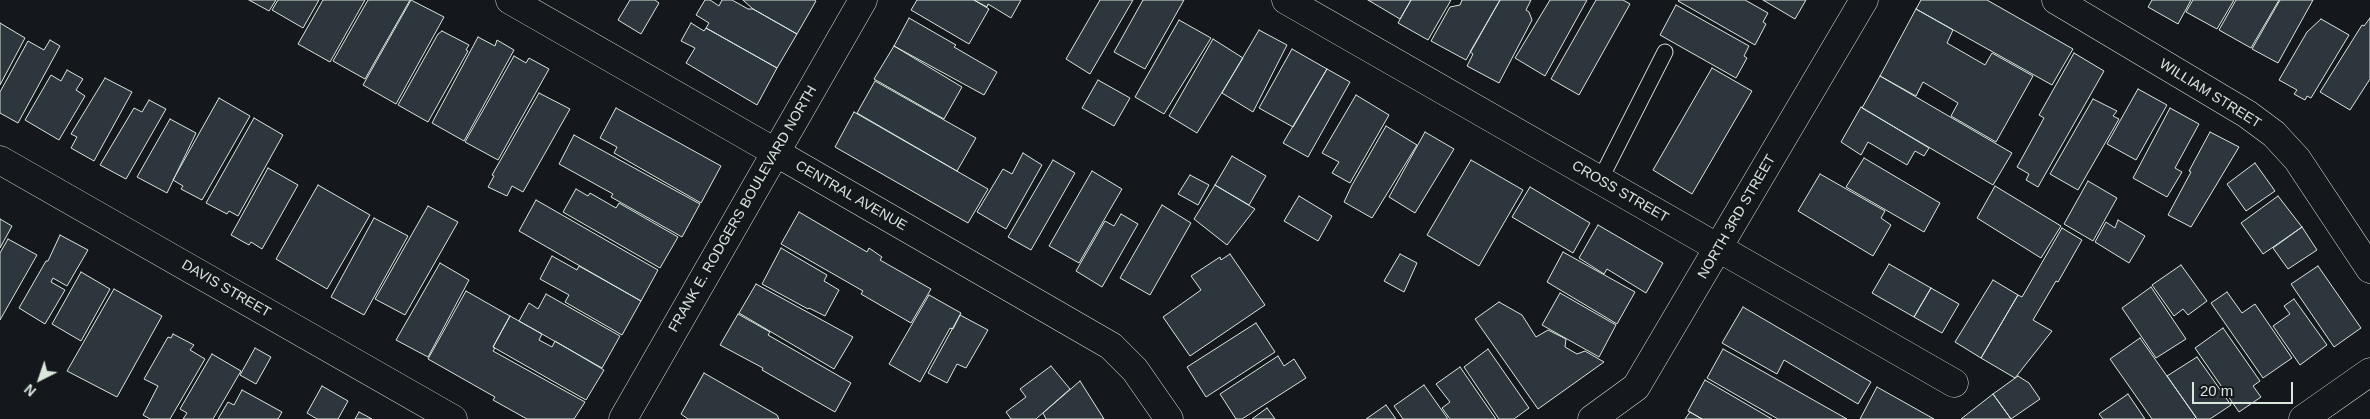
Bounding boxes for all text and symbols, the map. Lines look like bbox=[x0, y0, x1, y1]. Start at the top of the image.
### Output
street label: WILLIAM STREET bbox=[2156, 56, 2264, 132]
street label: FRANK E. RODGERS BOULEVARD NORTH bbox=[665, 83, 821, 335]
street label: NORTH 3RD STREET bbox=[1695, 152, 1779, 282]
street label: CENTRAL AVENUE bbox=[792, 157, 910, 235]
street label: CROSS STREET bbox=[1569, 157, 1671, 227]
street label: DAVIS STREET bbox=[178, 257, 274, 321]
north arrow bbox=[15, 354, 65, 404]
scale bar bbox=[2195, 372, 2296, 404]
text: N bbox=[21, 381, 39, 400]
text: 20 m bbox=[2200, 382, 2233, 399]

